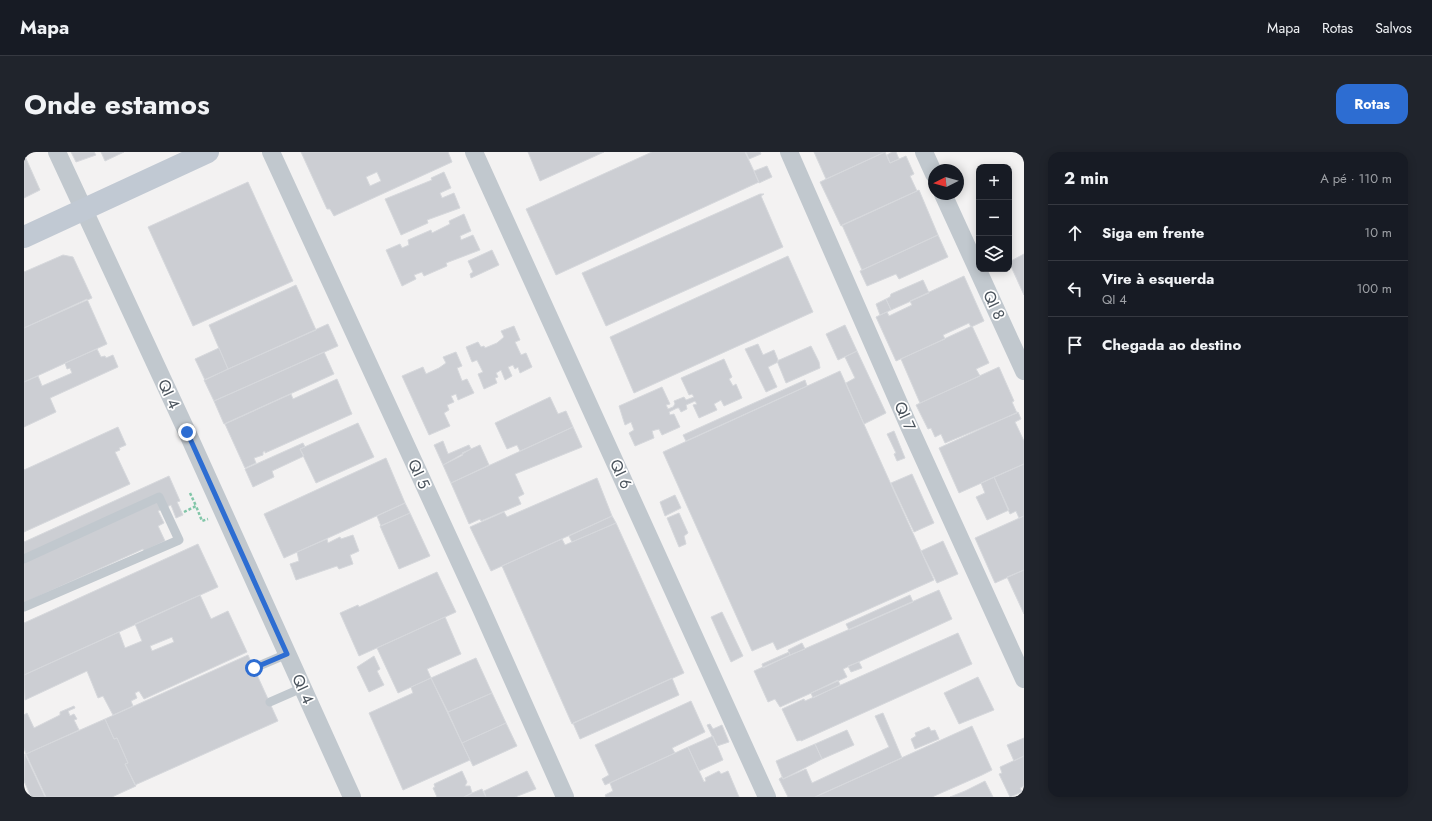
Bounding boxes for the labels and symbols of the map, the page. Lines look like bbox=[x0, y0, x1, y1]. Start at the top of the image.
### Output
north arrow bbox=[928, 164, 964, 200]
street label: QI 8 bbox=[977, 286, 1011, 324]
street label: QI 4 bbox=[152, 375, 186, 413]
street label: QI 7 bbox=[888, 398, 922, 435]
route end bbox=[178, 423, 196, 441]
street label: QI 5 bbox=[402, 455, 436, 493]
street label: QI 6 bbox=[604, 455, 638, 493]
route start bbox=[245, 659, 263, 677]
street label: QI 4 bbox=[286, 670, 320, 708]

